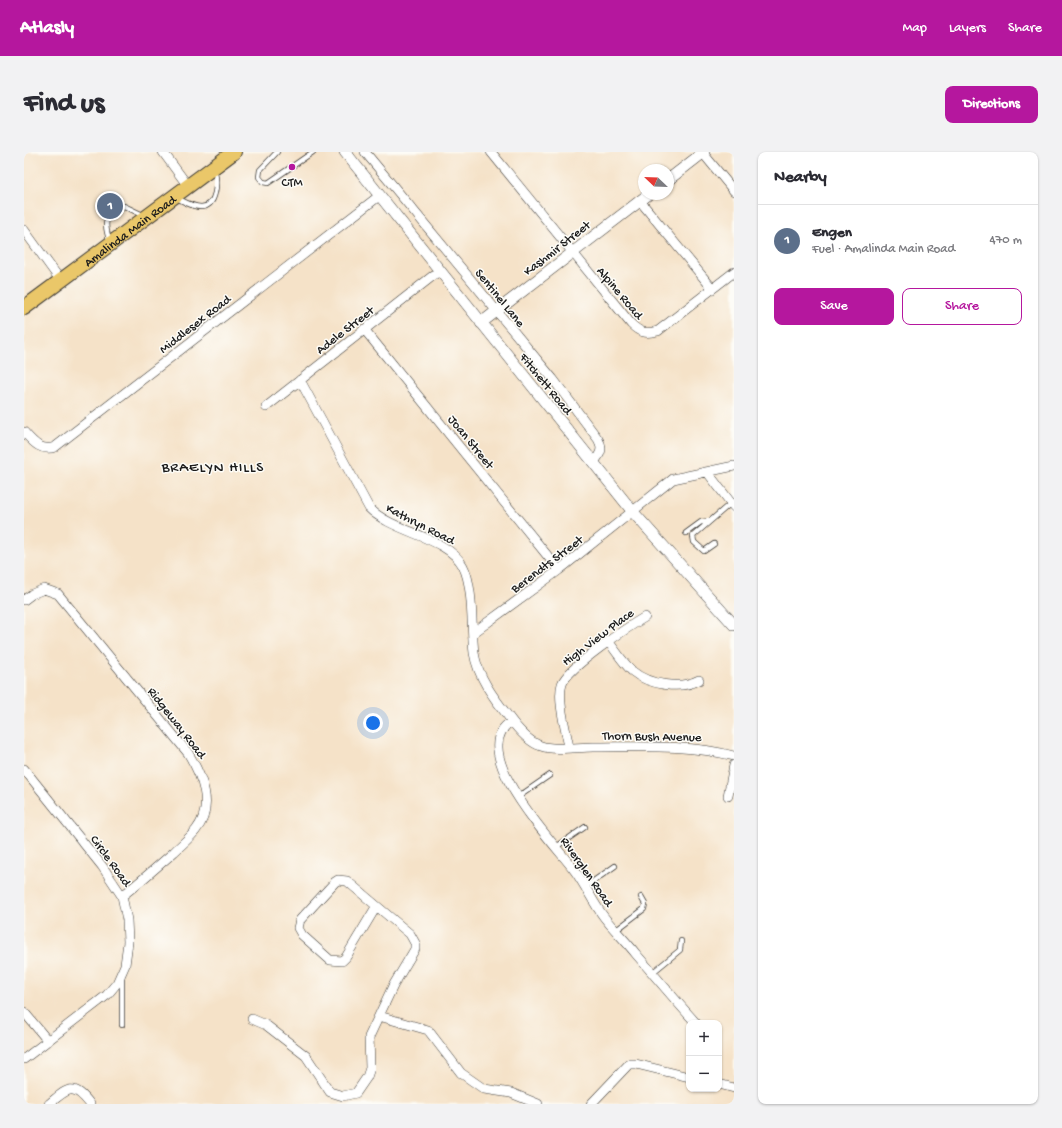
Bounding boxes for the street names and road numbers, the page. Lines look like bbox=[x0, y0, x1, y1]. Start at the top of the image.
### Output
street label: Amalinda Main Road bbox=[82, 192, 181, 271]
street label: Kashmir Street bbox=[521, 217, 595, 280]
street label: Alpine Road bbox=[593, 264, 646, 324]
street label: Sentinel Lane bbox=[471, 266, 527, 331]
street label: Middlesex Road bbox=[157, 292, 235, 357]
street label: Adele Street bbox=[314, 303, 379, 358]
street label: Fitchett Road bbox=[515, 350, 575, 420]
street label: Joan Street bbox=[444, 413, 497, 474]
street label: Kathryn Road bbox=[383, 501, 458, 550]
street label: Berendts Street bbox=[508, 532, 588, 598]
street label: High View Place bbox=[560, 606, 638, 670]
street label: Ridgeway Road bbox=[143, 685, 209, 763]
street label: Thorn Bush Avenue bbox=[601, 729, 702, 746]
street label: Circle Road bbox=[86, 833, 134, 891]
street label: Riverglen Road bbox=[556, 835, 616, 911]

